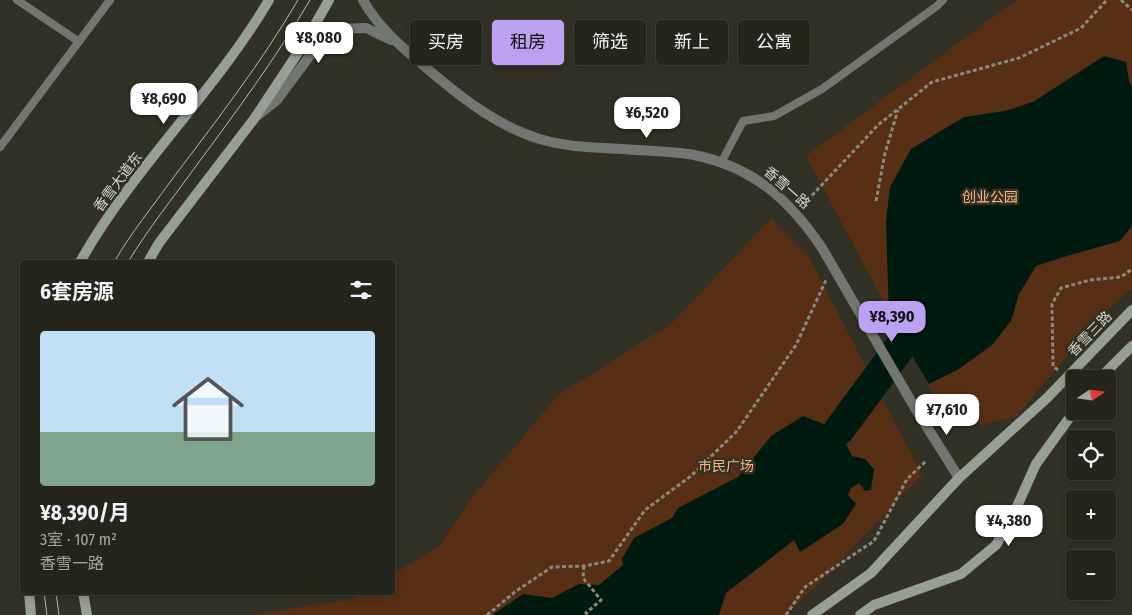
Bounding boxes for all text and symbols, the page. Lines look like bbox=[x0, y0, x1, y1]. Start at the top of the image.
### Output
chip: 买房 bbox=[410, 20, 482, 65]
chip: 租房 bbox=[492, 20, 564, 65]
chip: 筛选 bbox=[574, 20, 646, 65]
chip: 新上 bbox=[656, 20, 728, 65]
chip: 公寓 bbox=[738, 20, 810, 65]
pin: ¥8,080 bbox=[278, 22, 360, 64]
text: ¥8,080 bbox=[296, 28, 342, 47]
pin: ¥8,690 bbox=[123, 82, 205, 125]
text: ¥8,690 bbox=[141, 89, 187, 108]
pin: ¥6,520 bbox=[606, 96, 688, 139]
text: ¥6,520 bbox=[625, 103, 669, 122]
street label: 香雪大道东 bbox=[90, 149, 146, 215]
street label: 香雪一路 bbox=[760, 163, 814, 213]
park label: 创业公园 bbox=[962, 189, 1018, 206]
icon: filters bbox=[347, 276, 375, 304]
text: 6套房源 bbox=[40, 279, 114, 305]
pin: ¥8,390 bbox=[851, 300, 933, 343]
text: ¥8,390 bbox=[870, 307, 914, 326]
street label: 香雪三路 bbox=[1064, 308, 1116, 360]
icon: home bbox=[163, 364, 253, 454]
north arrow bbox=[1066, 370, 1116, 420]
map controls bbox=[1066, 370, 1116, 600]
pin: ¥7,610 bbox=[906, 394, 988, 436]
text: ¥7,610 bbox=[926, 400, 968, 419]
button: locate bbox=[1066, 430, 1116, 480]
park label: 市民广场 bbox=[698, 458, 754, 475]
button: + bbox=[1066, 490, 1116, 540]
text: ¥8,390/月 bbox=[40, 500, 130, 526]
pin: ¥4,380 bbox=[968, 504, 1050, 547]
text: ¥4,380 bbox=[987, 511, 1031, 530]
text: 3室 · 107 m² bbox=[40, 530, 117, 549]
button: − bbox=[1066, 550, 1116, 600]
text: 香雪一路 bbox=[40, 554, 104, 573]

